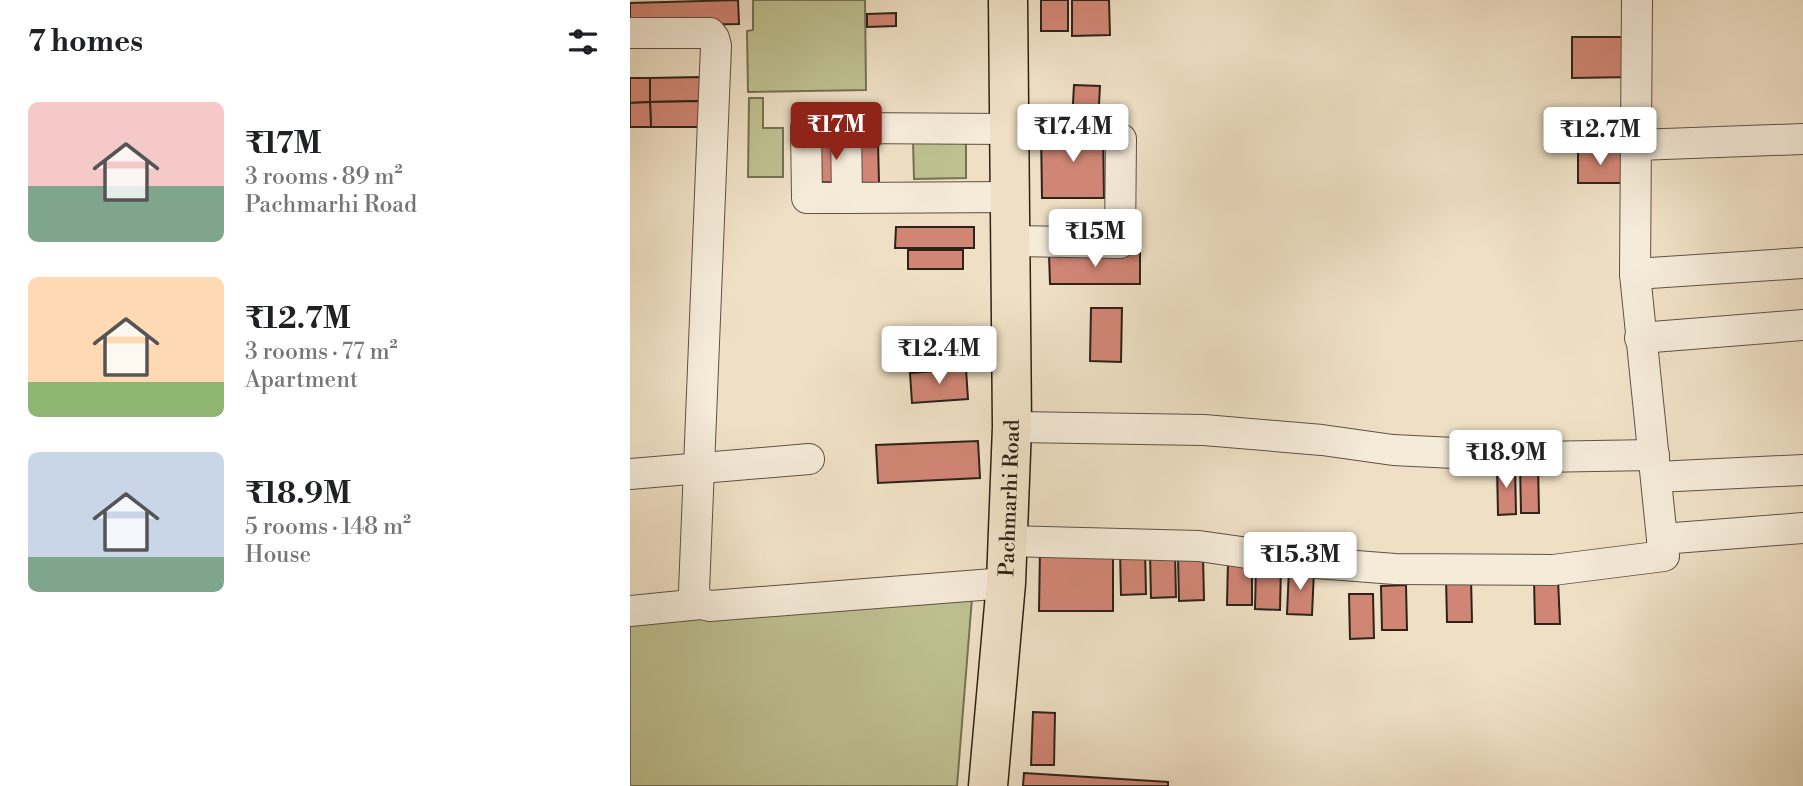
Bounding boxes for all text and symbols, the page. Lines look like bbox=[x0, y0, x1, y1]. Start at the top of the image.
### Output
text: 7 homes bbox=[28, 23, 143, 61]
icon: filters bbox=[564, 23, 602, 61]
pin: ₹17M bbox=[795, 102, 877, 162]
pin: ₹17.4M bbox=[1016, 104, 1130, 164]
pin: ₹12.7M bbox=[1543, 108, 1657, 167]
text: ₹17M bbox=[807, 111, 865, 139]
text: ₹17.4M bbox=[1033, 113, 1113, 141]
text: ₹12.7M bbox=[1560, 116, 1640, 144]
text: ₹17M bbox=[245, 125, 321, 163]
icon: home bbox=[84, 130, 168, 214]
text: 3 rooms · 89 m² bbox=[245, 163, 402, 191]
text: Pachmarhi Road bbox=[245, 191, 417, 219]
pin: ₹15M bbox=[1054, 210, 1136, 269]
text: ₹15M bbox=[1065, 218, 1125, 246]
text: ₹12.7M bbox=[245, 300, 351, 338]
icon: home bbox=[84, 305, 168, 389]
pin: ₹12.4M bbox=[882, 326, 996, 386]
text: ₹12.4M bbox=[898, 335, 980, 363]
text: 3 rooms · 77 m² bbox=[245, 338, 398, 366]
text: Apartment bbox=[245, 366, 358, 394]
street label: Pachmarhi Road bbox=[994, 419, 1026, 577]
pin: ₹18.9M bbox=[1449, 430, 1563, 490]
text: ₹18.9M bbox=[1465, 439, 1547, 467]
text: ₹18.9M bbox=[245, 475, 351, 513]
icon: home bbox=[84, 480, 168, 564]
text: 5 rooms · 148 m² bbox=[245, 513, 411, 541]
pin: ₹15.3M bbox=[1243, 532, 1357, 592]
text: House bbox=[245, 541, 311, 569]
text: ₹15.3M bbox=[1260, 541, 1340, 569]

